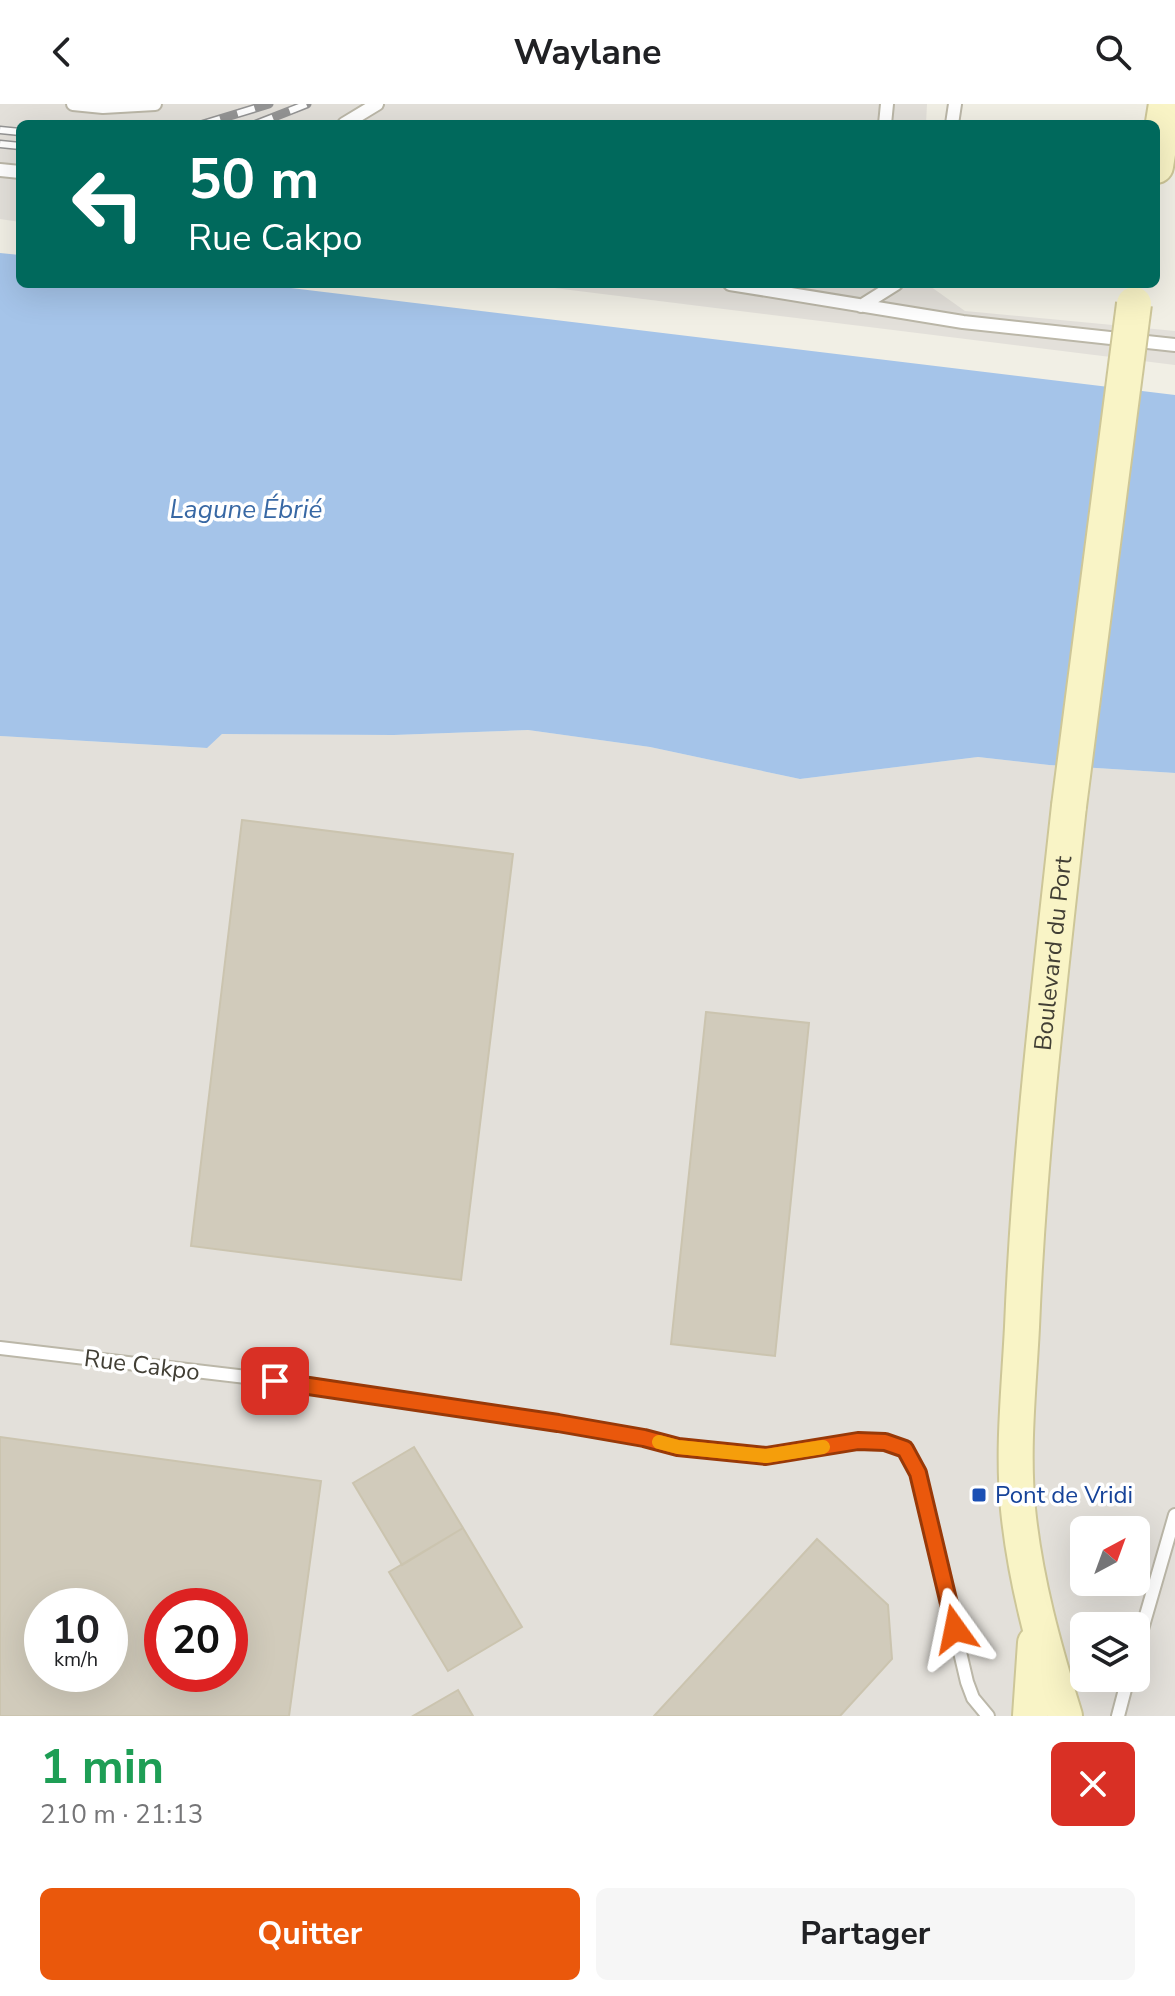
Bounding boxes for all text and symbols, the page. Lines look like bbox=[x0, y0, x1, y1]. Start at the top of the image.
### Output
text: Waylane bbox=[513, 28, 662, 77]
icon: back bbox=[40, 30, 84, 74]
icon: search bbox=[1091, 30, 1135, 74]
text: 50 m bbox=[188, 141, 319, 218]
icon: left bbox=[56, 152, 160, 256]
text: Rue Cakpo bbox=[188, 214, 362, 263]
water label: Lagune Ébrié bbox=[170, 492, 322, 527]
street label: Boulevard du Port bbox=[1027, 854, 1079, 1052]
street label: Rue Cakpo bbox=[82, 1342, 202, 1388]
pin bbox=[241, 1347, 309, 1415]
icon: arrive bbox=[253, 1359, 297, 1403]
place label: Pont de Vridi bbox=[995, 1479, 1133, 1511]
marker: Pont de Vridi bbox=[970, 1486, 988, 1504]
north arrow bbox=[1070, 1516, 1150, 1596]
map controls bbox=[1070, 1516, 1150, 1692]
position arrow bbox=[913, 1587, 997, 1671]
speed limit sign: 20 bbox=[144, 1588, 248, 1692]
text: 10 bbox=[52, 1603, 100, 1657]
button: layers bbox=[1070, 1612, 1150, 1692]
text: km/h bbox=[54, 1646, 98, 1673]
text: 1 min bbox=[40, 1734, 164, 1800]
button: close bbox=[1051, 1742, 1135, 1826]
text: 210 m · 21:13 bbox=[40, 1797, 203, 1832]
button: Quitter bbox=[40, 1888, 580, 1980]
button: Partager bbox=[596, 1888, 1135, 1980]

